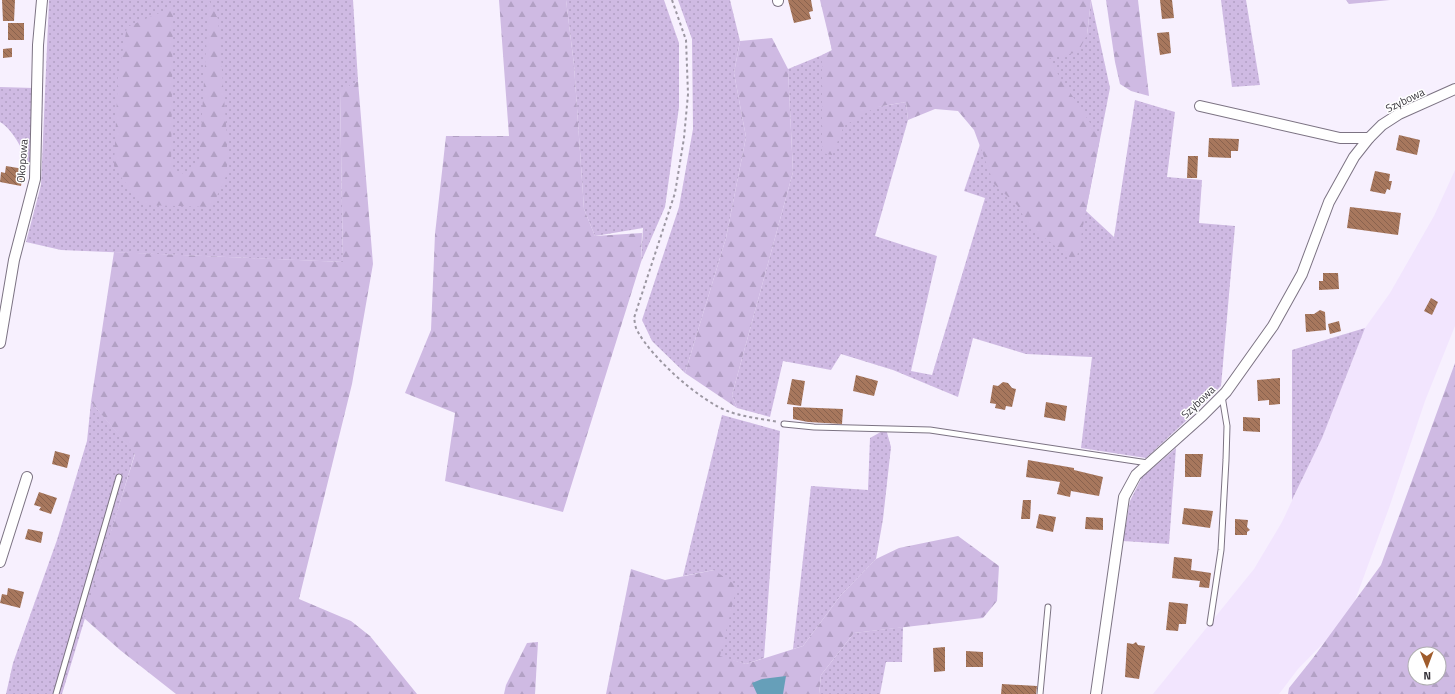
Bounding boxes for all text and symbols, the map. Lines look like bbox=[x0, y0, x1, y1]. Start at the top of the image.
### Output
street label: Szybowa bbox=[1383, 83, 1428, 116]
street label: Okopowa bbox=[12, 138, 32, 183]
street label: Szybowa bbox=[1177, 381, 1219, 422]
north arrow bbox=[1407, 646, 1447, 686]
text: N bbox=[1423, 668, 1431, 684]

